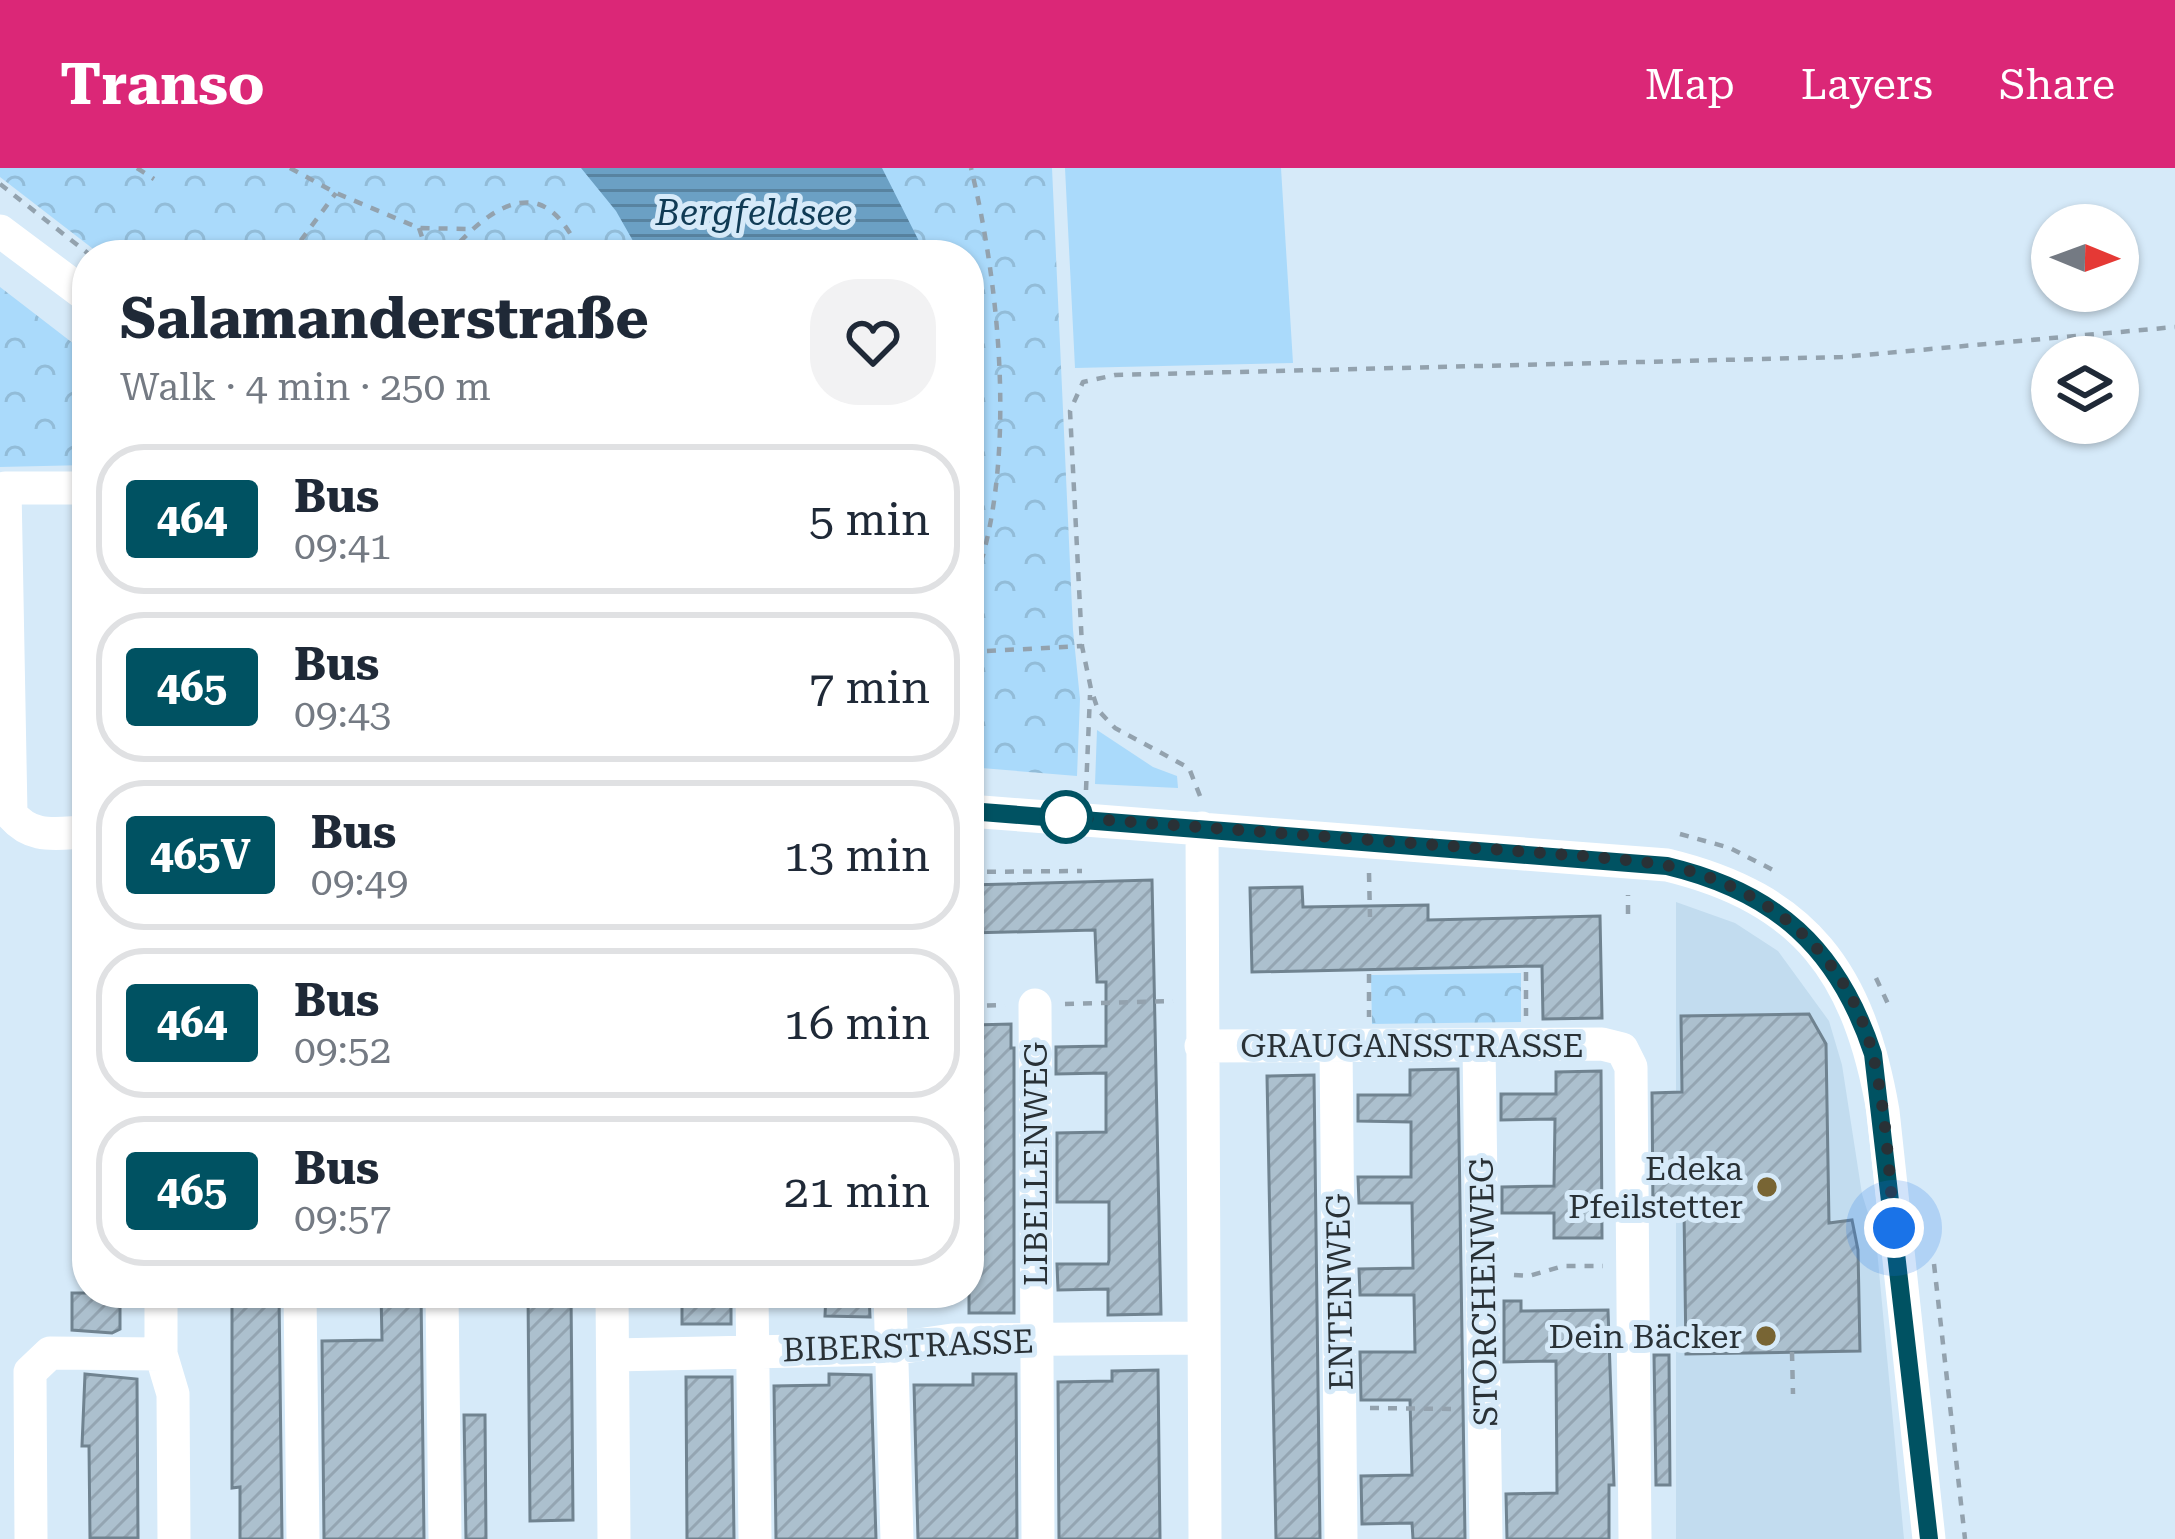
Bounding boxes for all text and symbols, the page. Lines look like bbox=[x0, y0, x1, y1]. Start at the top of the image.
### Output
text: Transo bbox=[60, 51, 265, 118]
text: Map bbox=[1645, 60, 1735, 109]
text: Layers bbox=[1801, 60, 1933, 109]
text: Share bbox=[1999, 60, 2115, 109]
water label: Bergfeldsee bbox=[655, 192, 852, 234]
north arrow bbox=[2031, 204, 2139, 312]
map controls bbox=[2031, 204, 2139, 444]
button: heart bbox=[810, 279, 936, 405]
text: Salamanderstraße bbox=[120, 285, 649, 352]
button: layers bbox=[2031, 336, 2139, 444]
text: Walk · 4 min · 250 m bbox=[120, 364, 491, 410]
text: Bus bbox=[294, 470, 379, 523]
text: 5 min bbox=[809, 493, 930, 546]
text: 464 bbox=[157, 494, 227, 543]
text: 09:41 bbox=[294, 523, 391, 569]
text: Bus bbox=[294, 638, 379, 691]
text: 7 min bbox=[809, 661, 930, 714]
text: 465 bbox=[157, 662, 227, 711]
text: 09:43 bbox=[294, 691, 391, 737]
unlabelled marker bbox=[1041, 792, 1091, 842]
text: Bus bbox=[311, 806, 396, 859]
text: 13 min bbox=[784, 829, 930, 882]
text: 465V bbox=[150, 830, 251, 879]
text: 09:49 bbox=[311, 859, 408, 905]
text: Bus bbox=[294, 974, 379, 1027]
text: 16 min bbox=[784, 997, 930, 1050]
text: 464 bbox=[157, 998, 227, 1047]
street label: GRAUGANSSTRASSE bbox=[1240, 1026, 1584, 1065]
text: 09:52 bbox=[294, 1027, 391, 1073]
street label: LIBELLENWEG bbox=[1016, 1041, 1055, 1286]
text: Bus bbox=[294, 1142, 379, 1195]
place label: Edeka Pfeilstetter bbox=[1568, 1149, 1743, 1226]
street label: STORCHENWEG bbox=[1462, 1157, 1505, 1427]
text: 21 min bbox=[784, 1165, 930, 1218]
text: 465 bbox=[157, 1166, 227, 1215]
marker: Edeka Pfeilstetter bbox=[1754, 1174, 1780, 1200]
street label: ENTENWEG bbox=[1318, 1193, 1361, 1391]
text: 09:57 bbox=[294, 1195, 391, 1241]
your location bbox=[1864, 1198, 1924, 1258]
place label: Dein Bäcker bbox=[1549, 1317, 1742, 1356]
street label: BIBERSTRASSE bbox=[782, 1322, 1034, 1369]
marker: Dein Bäcker bbox=[1753, 1323, 1779, 1349]

